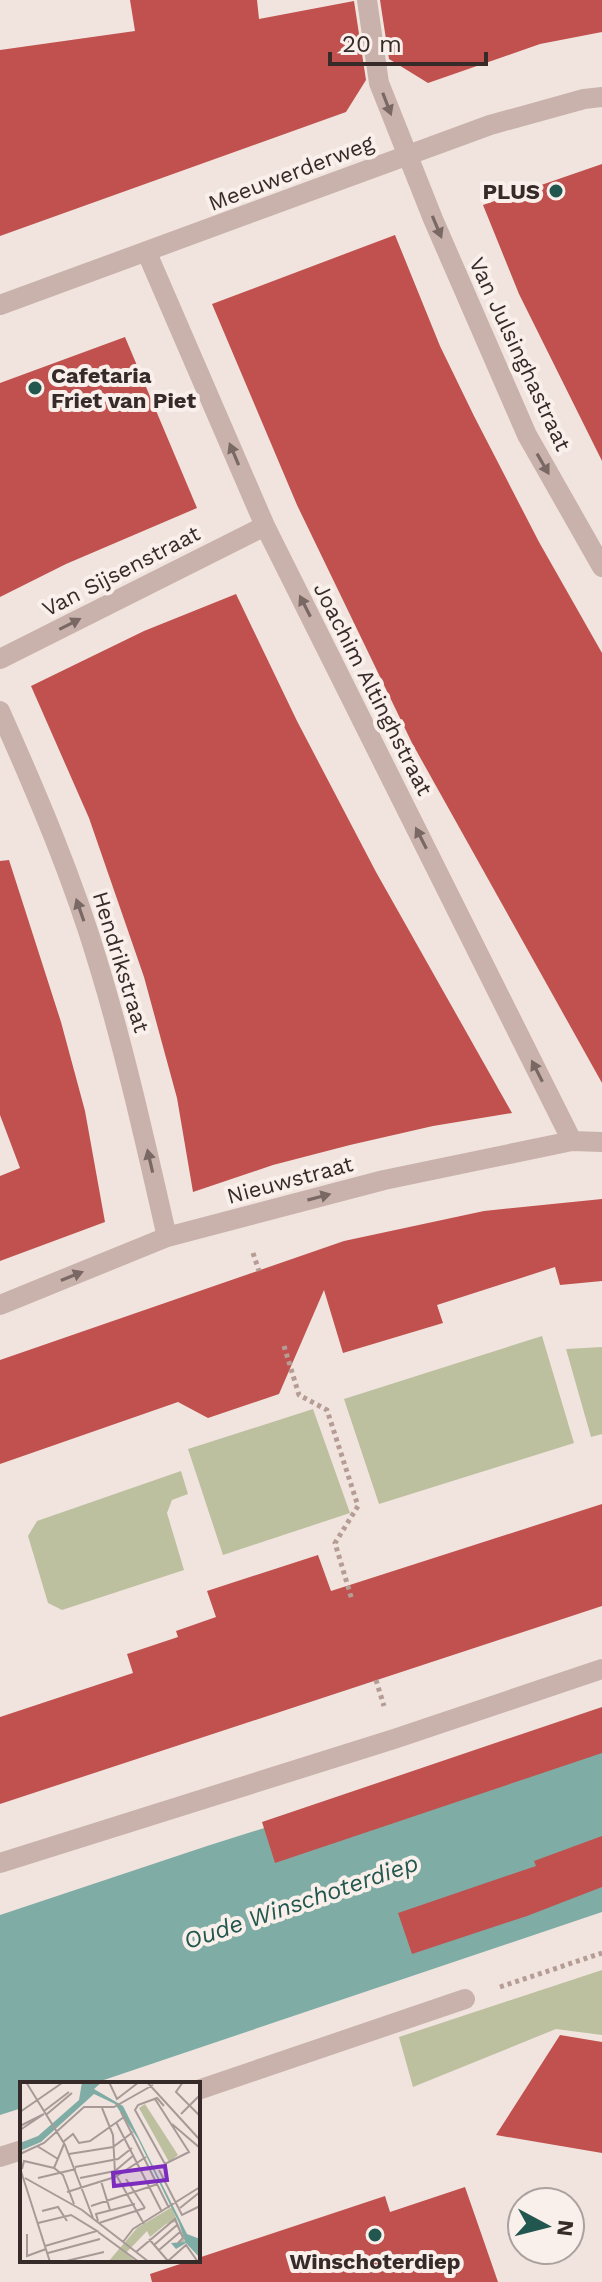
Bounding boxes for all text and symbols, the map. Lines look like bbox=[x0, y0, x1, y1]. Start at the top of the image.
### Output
scale bar bbox=[330, 16, 486, 66]
text: 20 m bbox=[342, 30, 402, 58]
one-way arrow bbox=[381, 92, 394, 116]
street label: Meeuwerderweg bbox=[205, 130, 377, 216]
place label: PLUS bbox=[482, 179, 540, 204]
marker: PLUS bbox=[547, 182, 565, 200]
one-way arrow bbox=[430, 215, 443, 239]
street label: Van Julsinghastraat bbox=[464, 253, 576, 455]
place label: Cafetaria Friet van Piet bbox=[51, 363, 196, 413]
marker: Cafetaria Friet van Piet bbox=[26, 379, 44, 397]
one-way arrow bbox=[227, 442, 240, 466]
one-way arrow bbox=[536, 453, 550, 475]
street label: Van Sijsenstraat bbox=[38, 521, 204, 621]
street label: Joachim Altinghstraat bbox=[308, 578, 438, 800]
one-way arrow bbox=[298, 594, 311, 617]
one-way arrow bbox=[58, 617, 81, 631]
one-way arrow bbox=[414, 827, 428, 850]
street label: Hendrikstraat bbox=[88, 888, 154, 1036]
one-way arrow bbox=[74, 898, 86, 922]
one-way arrow bbox=[530, 1059, 544, 1082]
one-way arrow bbox=[143, 1148, 156, 1173]
street label: Nieuwstraat bbox=[224, 1151, 356, 1209]
one-way arrow bbox=[307, 1190, 332, 1202]
one-way arrow bbox=[60, 1269, 84, 1282]
water label: Oude Winschoterdiep bbox=[180, 1849, 422, 1955]
inset map bbox=[20, 2082, 200, 2262]
north arrow bbox=[506, 2186, 586, 2266]
text: N bbox=[552, 2219, 579, 2238]
marker: Winschoterdiep bbox=[366, 2226, 384, 2244]
place label: Winschoterdiep bbox=[289, 2249, 461, 2274]

